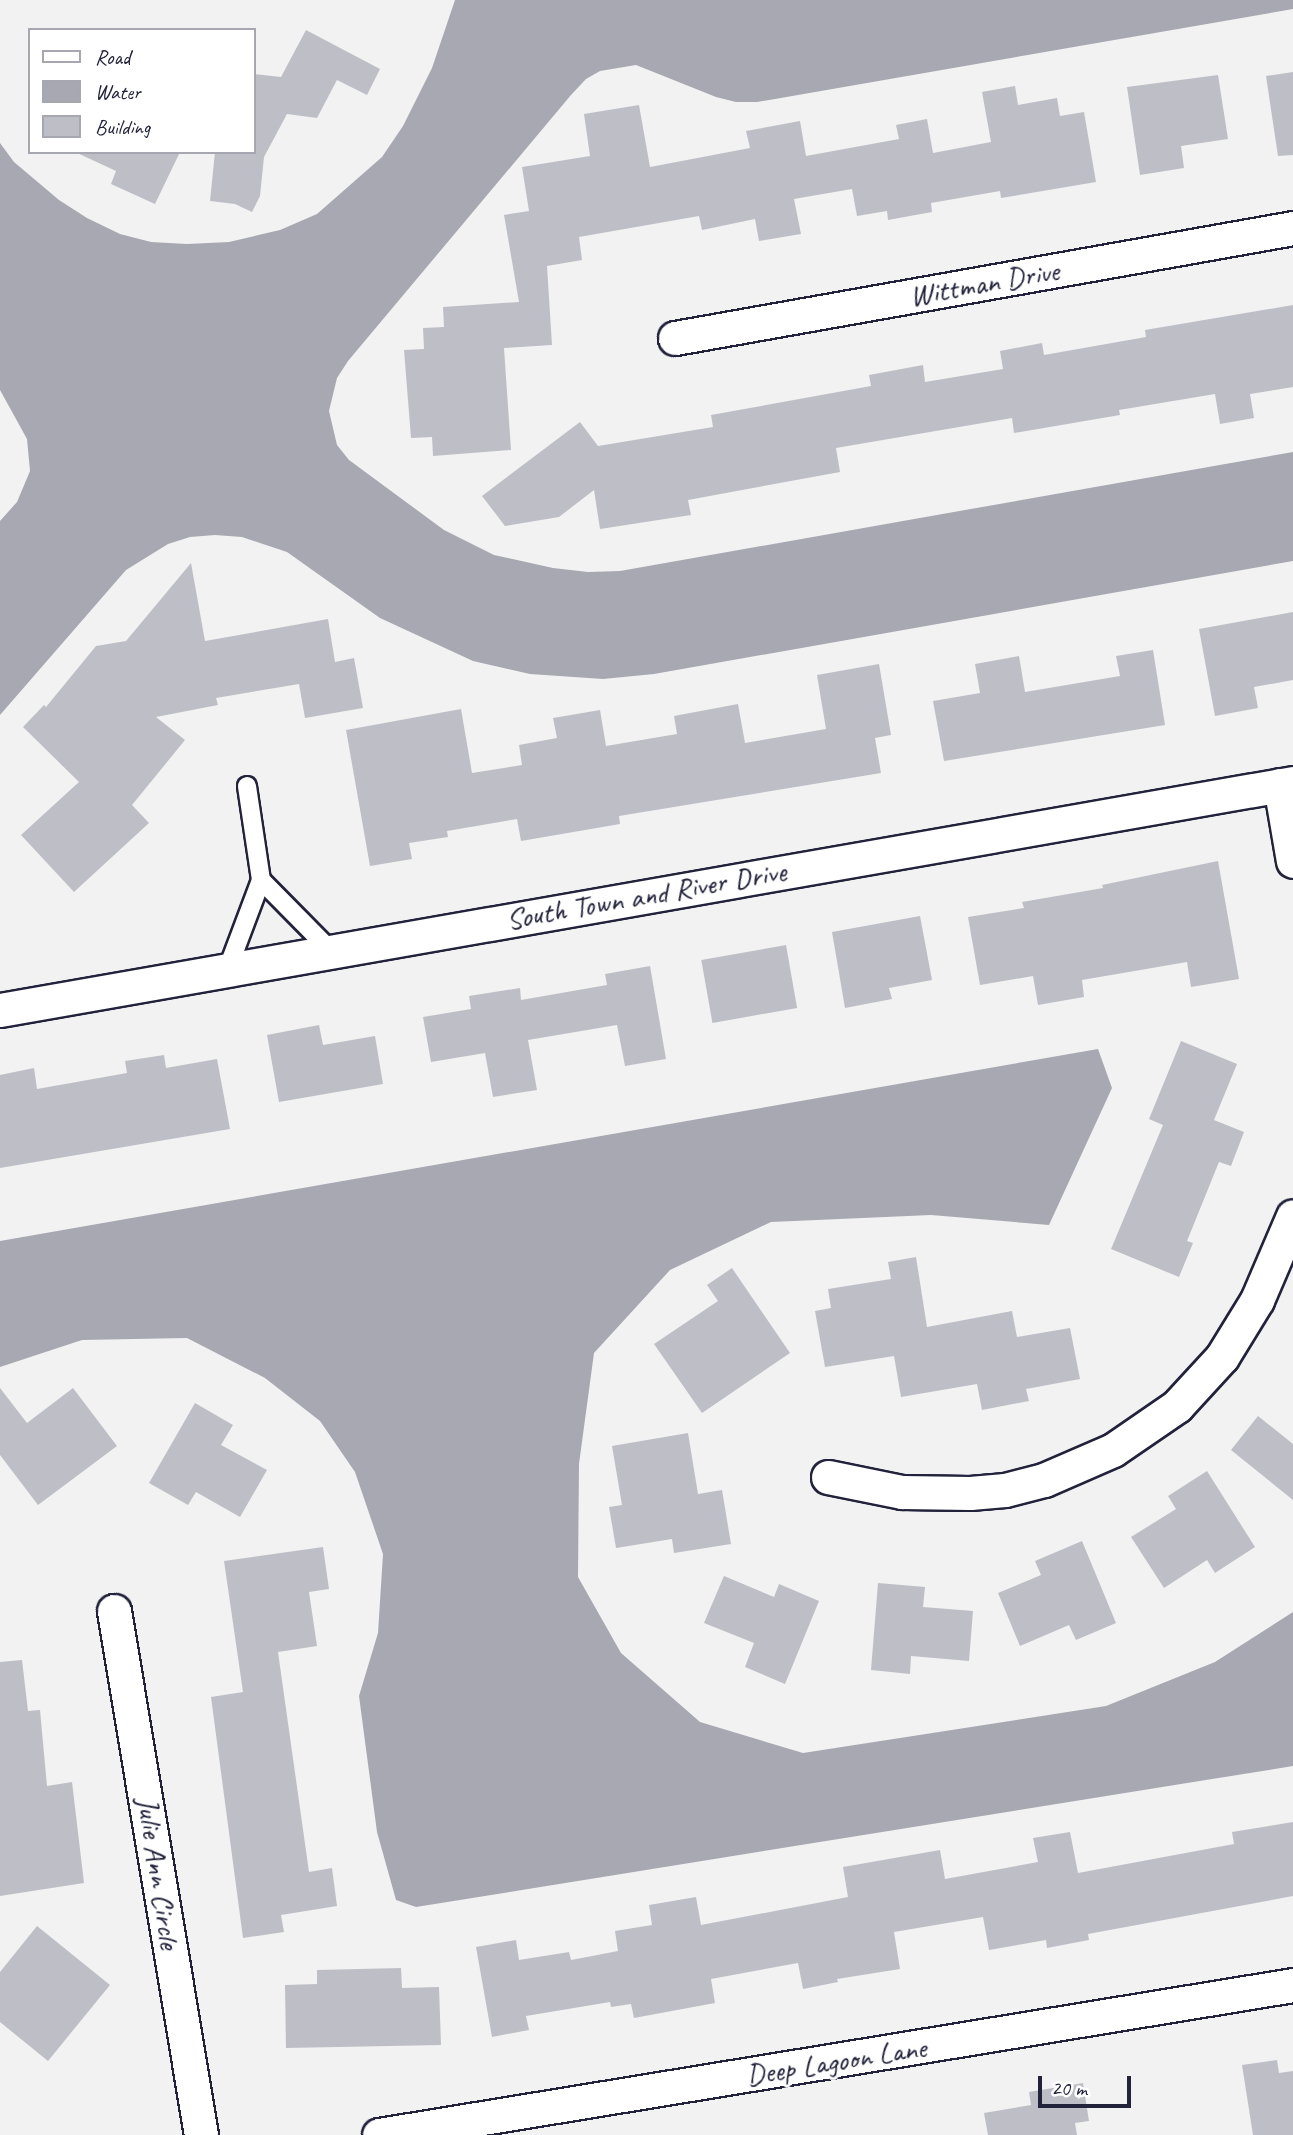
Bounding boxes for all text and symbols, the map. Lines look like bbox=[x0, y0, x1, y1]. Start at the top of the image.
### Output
legend bbox=[28, 28, 256, 154]
text: Road bbox=[95, 44, 130, 70]
text: Water bbox=[95, 79, 141, 105]
text: Building bbox=[95, 114, 150, 140]
street label: Wittman Drive bbox=[906, 252, 1062, 314]
street label: South Town and River Drive bbox=[503, 853, 789, 937]
street label: Julie Ann Circle bbox=[129, 1795, 189, 1951]
street label: Deep Lagoon Lane bbox=[743, 2029, 929, 2093]
scale bar bbox=[1041, 2062, 1134, 2106]
text: 20 m bbox=[1051, 2075, 1087, 2101]

